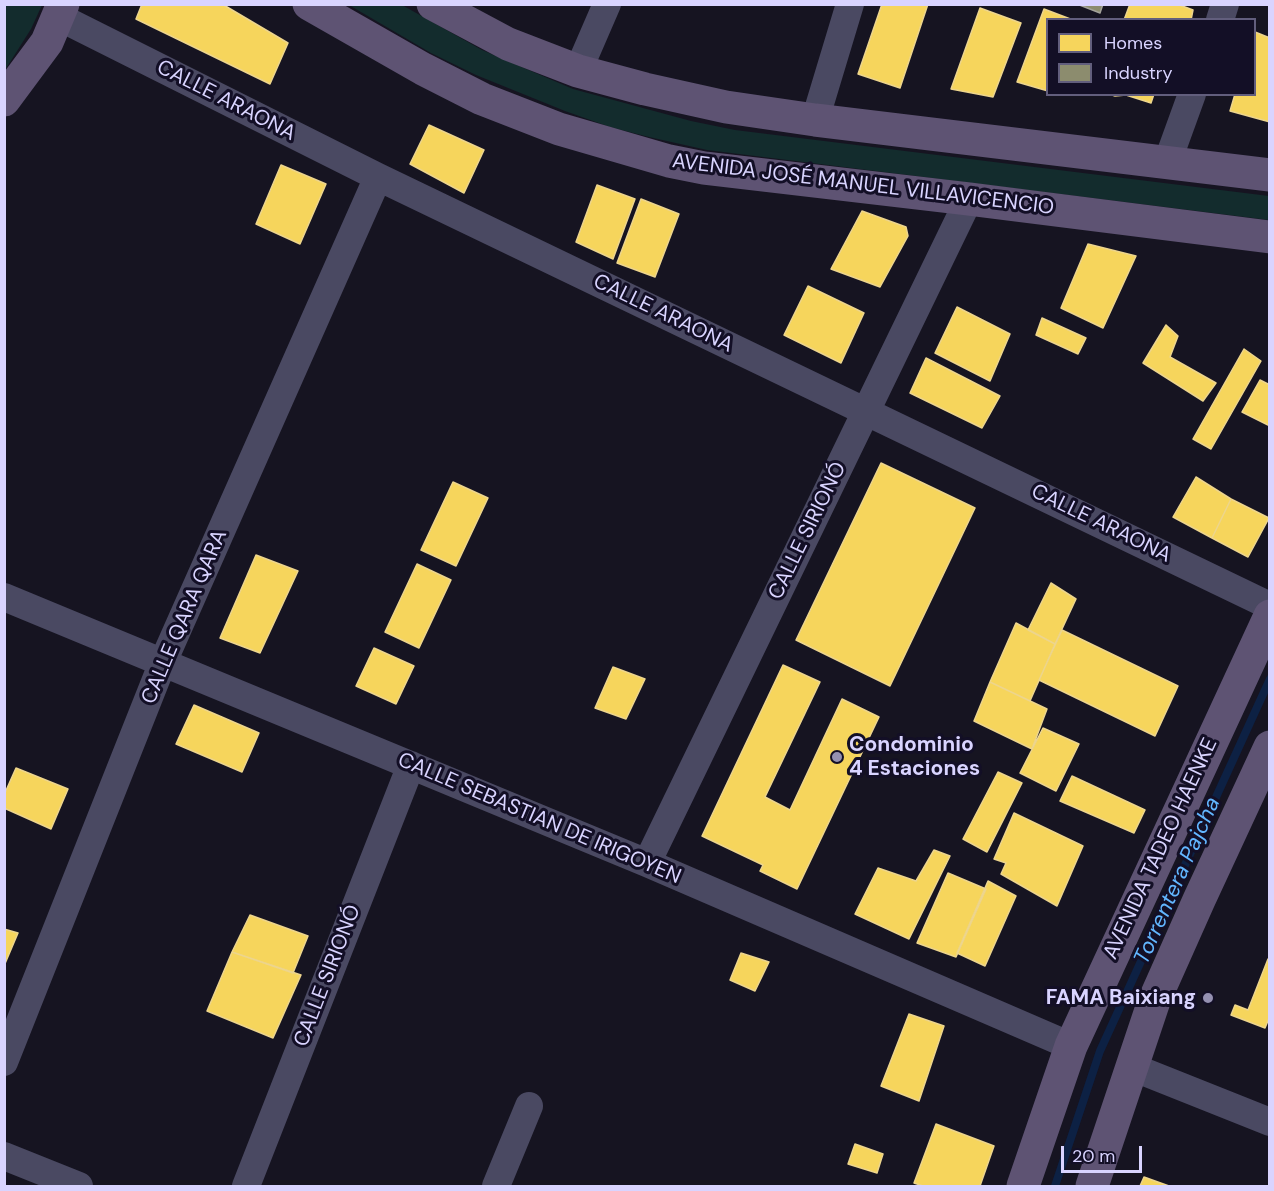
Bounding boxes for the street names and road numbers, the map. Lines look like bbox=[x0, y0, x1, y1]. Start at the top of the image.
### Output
street label: CALLE ARAONA bbox=[152, 55, 300, 147]
street label: AVENIDA JOSÉ MANUEL VILLAVICENCIO bbox=[671, 149, 1055, 221]
street label: CALLE ARAONA bbox=[589, 269, 737, 359]
street label: CALLE SIRIONÓ bbox=[764, 458, 852, 604]
street label: CALLE ARAONA bbox=[1027, 479, 1175, 569]
street label: CALLE QARA QARA bbox=[137, 526, 233, 708]
street label: AVENIDA TADEO HAENKE bbox=[1099, 734, 1223, 964]
street label: CALLE SEBASTIAN DE IRIGOYEN bbox=[394, 748, 684, 890]
street label: CALLE SIRIONÓ bbox=[289, 902, 367, 1050]

